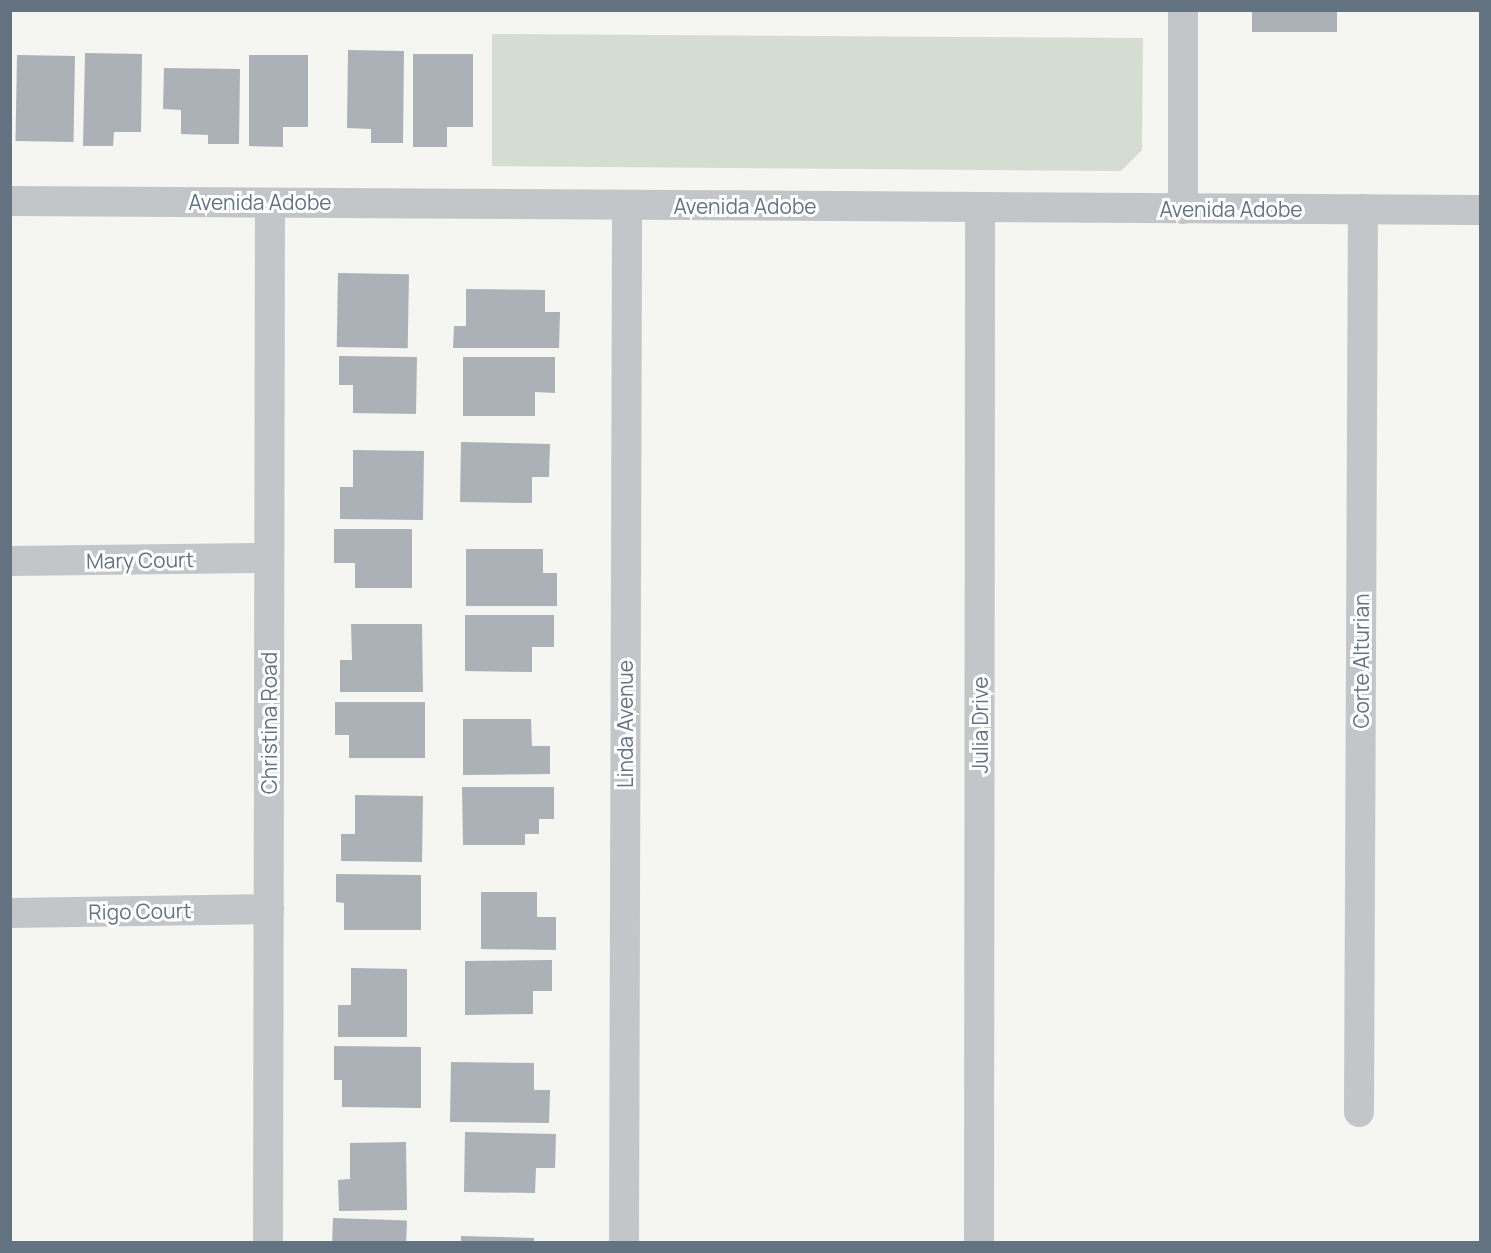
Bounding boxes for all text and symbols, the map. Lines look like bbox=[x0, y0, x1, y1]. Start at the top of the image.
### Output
street label: Avenida Adobe bbox=[188, 189, 332, 215]
street label: Avenida Adobe bbox=[673, 193, 817, 219]
street label: Avenida Adobe bbox=[1159, 196, 1303, 222]
street label: Mary Court bbox=[86, 546, 194, 574]
street label: Corte Alturian bbox=[1348, 593, 1374, 729]
street label: Christina Road bbox=[256, 652, 282, 794]
street label: Linda Avenue bbox=[612, 660, 638, 788]
street label: Julia Drive bbox=[967, 677, 993, 773]
street label: Rigo Court bbox=[88, 898, 192, 924]

